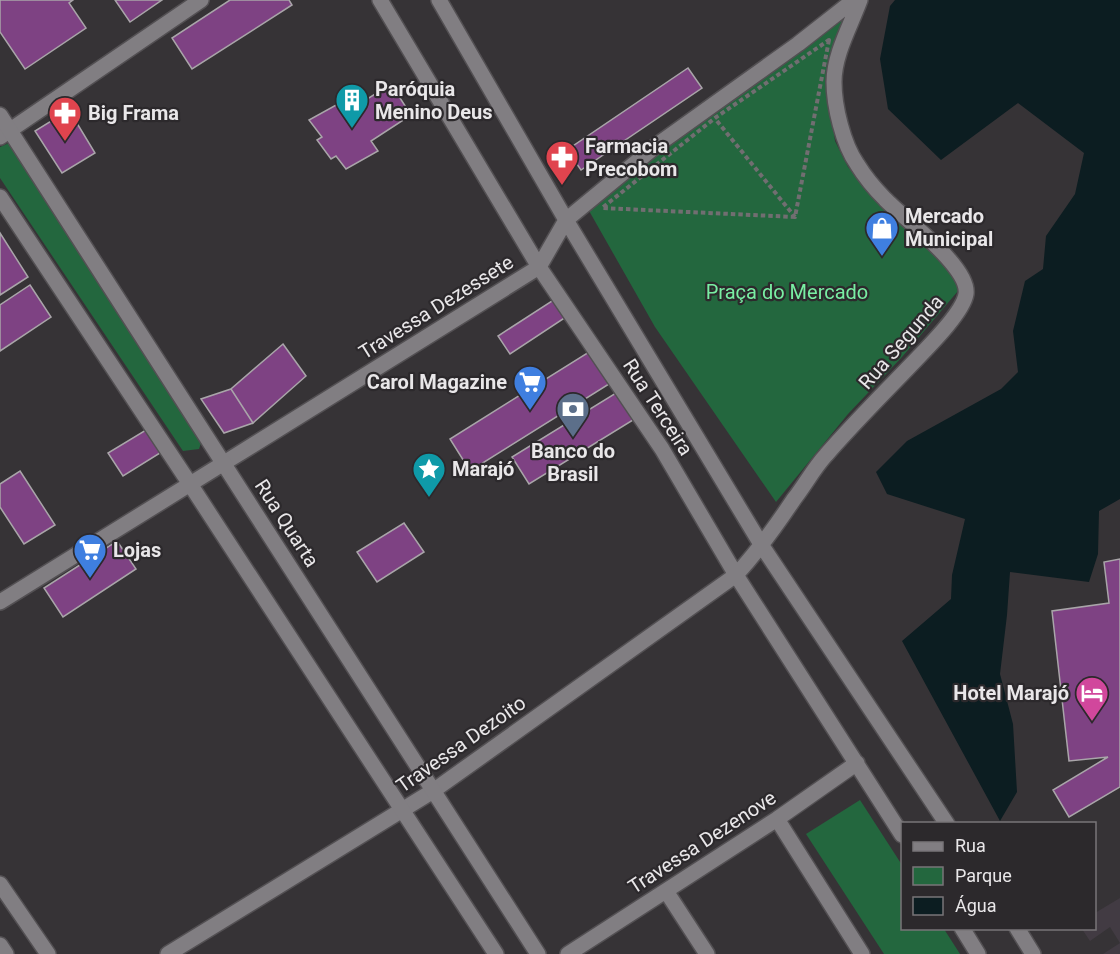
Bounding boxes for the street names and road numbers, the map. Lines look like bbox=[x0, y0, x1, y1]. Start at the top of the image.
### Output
street label: Travessa Dezessete bbox=[354, 250, 518, 364]
street label: Rua Segunda bbox=[854, 290, 948, 394]
street label: Rua Terceira bbox=[618, 354, 698, 460]
street label: Rua Quarta bbox=[250, 475, 324, 571]
street label: Travessa Dezoito bbox=[392, 690, 530, 798]
street label: Travessa Dezenove bbox=[624, 785, 780, 899]

